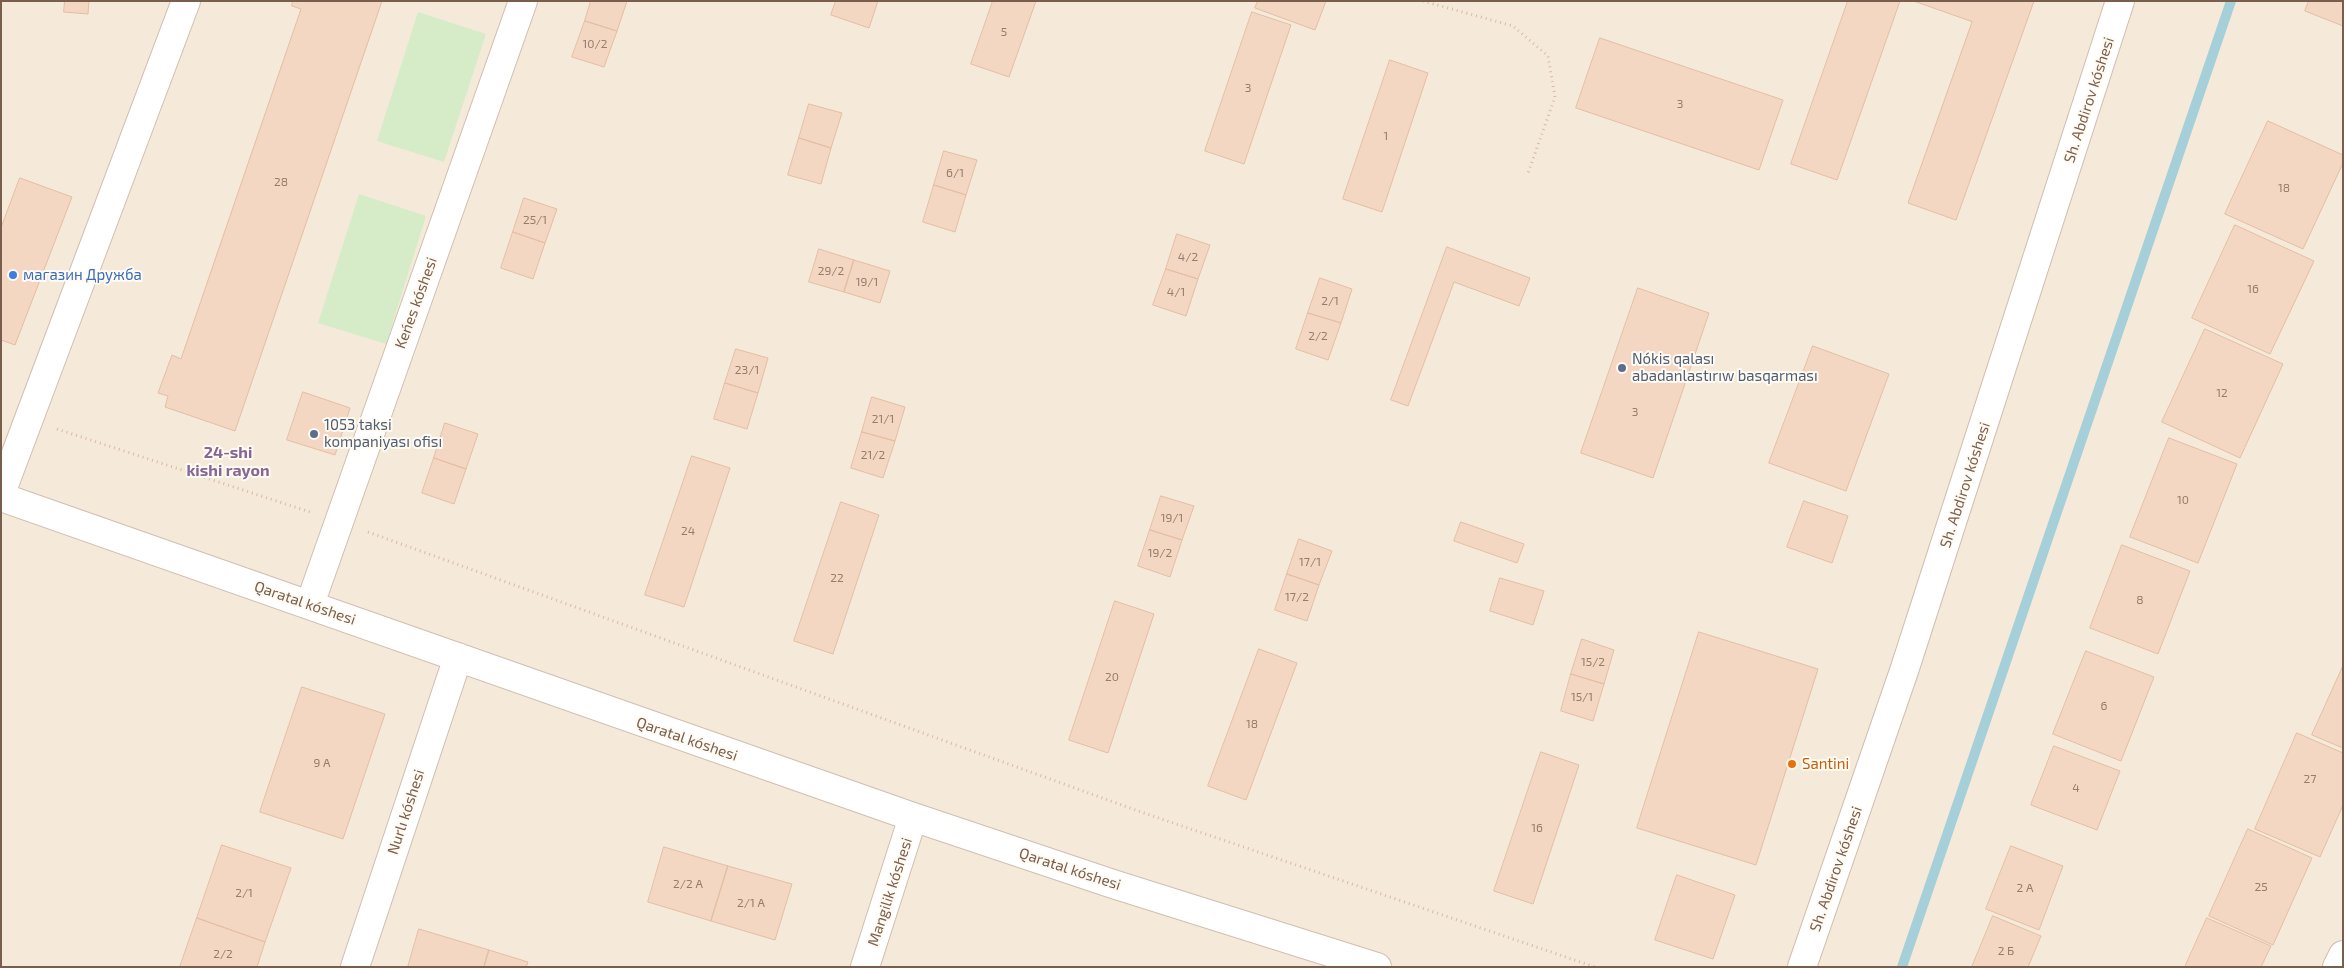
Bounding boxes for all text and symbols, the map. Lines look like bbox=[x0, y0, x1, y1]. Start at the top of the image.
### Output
house number: 5 bbox=[1001, 25, 1007, 39]
street label: Sh. Abdirov kóshesi bbox=[2060, 35, 2118, 165]
house number: 10/2 bbox=[583, 37, 607, 51]
house number: 3 bbox=[1245, 81, 1251, 95]
house number: 3 bbox=[1677, 97, 1683, 111]
house number: 1 bbox=[1384, 129, 1388, 143]
house number: 6/1 bbox=[946, 166, 964, 180]
house number: 28 bbox=[274, 175, 288, 189]
house number: 18 bbox=[2278, 181, 2290, 195]
house number: 25/1 bbox=[523, 213, 547, 227]
house number: 4/2 bbox=[1178, 250, 1198, 264]
street label: Keńes kóshesi bbox=[391, 255, 441, 351]
house number: 29/2 bbox=[818, 264, 844, 278]
place label: магазин Дружба bbox=[23, 266, 142, 284]
marker: магазин Дружба bbox=[7, 269, 19, 281]
house number: 19/1 bbox=[856, 275, 878, 289]
house number: 16 bbox=[2247, 282, 2259, 296]
house number: 4/1 bbox=[1167, 285, 1185, 299]
house number: 2/1 bbox=[1321, 294, 1339, 308]
house number: 2/2 bbox=[1308, 329, 1328, 343]
place label: Nókis qalası abadanlastırıw basqarması bbox=[1632, 350, 1818, 385]
marker: Nókis qalası abadanlastırıw basqarması bbox=[1616, 362, 1628, 374]
house number: 23/1 bbox=[735, 363, 759, 377]
house number: 12 bbox=[2216, 386, 2228, 400]
house number: 3 bbox=[1632, 405, 1638, 419]
house number: 21/1 bbox=[872, 412, 894, 426]
place label: 1053 taksi kompaniyası ofisı bbox=[324, 416, 442, 451]
street label: Sh. Abdirov kóshesi bbox=[1936, 420, 1994, 550]
marker: 1053 taksi kompaniyası ofisı bbox=[308, 428, 320, 440]
district label: 24-shi kishi rayon bbox=[186, 443, 270, 481]
house number: 21/2 bbox=[861, 448, 885, 462]
house number: 10 bbox=[2177, 493, 2189, 507]
house number: 19/1 bbox=[1161, 511, 1183, 525]
house number: 24 bbox=[681, 524, 695, 538]
house number: 19/2 bbox=[1148, 546, 1172, 560]
house number: 17/1 bbox=[1299, 555, 1321, 569]
house number: 22 bbox=[830, 571, 844, 585]
street label: Qaratal kóshesi bbox=[252, 577, 358, 629]
house number: 17/2 bbox=[1285, 590, 1309, 604]
house number: 8 bbox=[2136, 593, 2144, 607]
house number: 15/2 bbox=[1581, 655, 1605, 669]
house number: 20 bbox=[1105, 670, 1119, 684]
house number: 15/1 bbox=[1571, 690, 1593, 704]
house number: 6 bbox=[2101, 699, 2107, 713]
street label: Qaratal kóshesi bbox=[634, 713, 740, 765]
house number: 18 bbox=[1246, 717, 1258, 731]
place label: Santini bbox=[1802, 755, 1849, 773]
house number: 9 А bbox=[313, 756, 331, 770]
marker: Santini bbox=[1786, 758, 1798, 770]
street label: Nurlı kóshesi bbox=[384, 767, 428, 857]
house number: 27 bbox=[2304, 772, 2316, 786]
house number: 4 bbox=[2072, 781, 2080, 795]
street label: Sh. Abdirov kóshesi bbox=[1806, 804, 1866, 934]
house number: 16 bbox=[1531, 821, 1543, 835]
street label: Mangilik kóshesi bbox=[864, 835, 916, 949]
street label: Qaratal kóshesi bbox=[1017, 844, 1123, 894]
house number: 2/2 А bbox=[673, 877, 703, 891]
house number: 25 bbox=[2254, 880, 2268, 894]
house number: 2 А bbox=[2017, 881, 2033, 895]
house number: 2/1 bbox=[235, 886, 253, 900]
house number: 2/1 А bbox=[737, 896, 765, 910]
house number: 2 Б bbox=[1998, 944, 2014, 958]
house number: 2/2 bbox=[213, 947, 233, 961]

